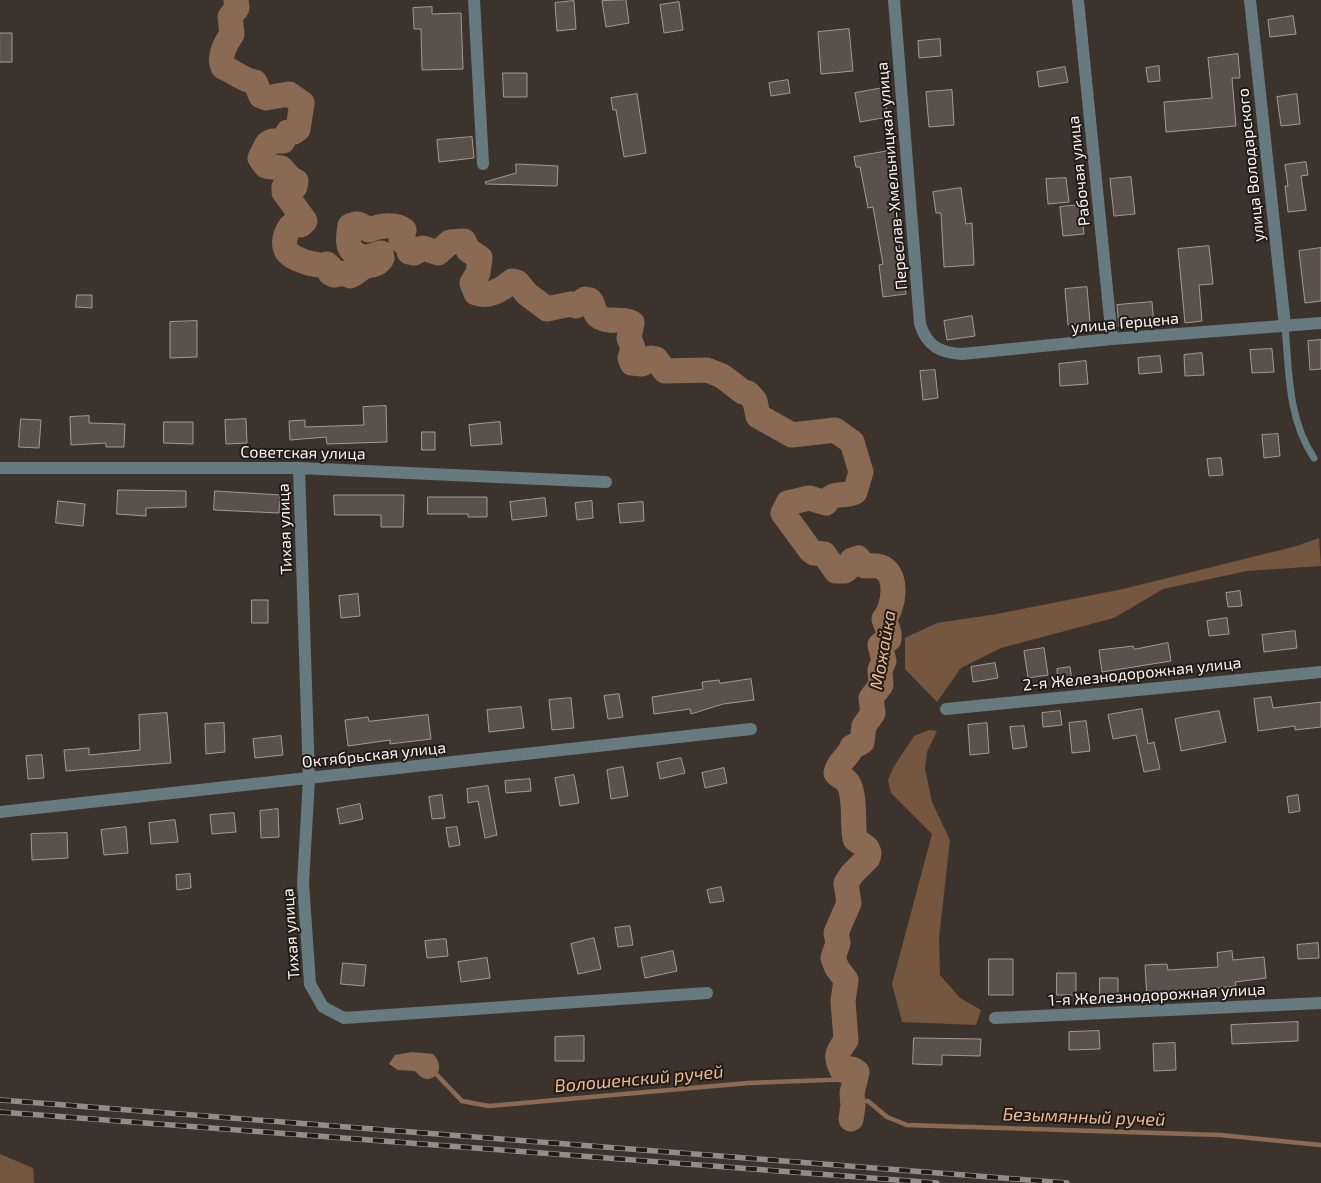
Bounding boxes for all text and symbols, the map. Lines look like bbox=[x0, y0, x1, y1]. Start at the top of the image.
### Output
street label: Переслав-Хмельницкая улица bbox=[872, 61, 912, 291]
street label: улица Володарского bbox=[1233, 87, 1269, 243]
street label: Рабочая улица bbox=[1064, 115, 1094, 227]
street label: улица Герцена bbox=[1070, 309, 1180, 337]
street label: Советская улица bbox=[240, 442, 366, 464]
street label: Тихая улица bbox=[274, 483, 296, 575]
water label: Можайка bbox=[865, 609, 901, 691]
street label: 2-я Железнодорожная улица bbox=[1022, 653, 1242, 695]
street label: Октябрьская улица bbox=[301, 738, 447, 772]
street label: Тихая улица bbox=[278, 888, 304, 980]
street label: 1-я Железнодорожная улица bbox=[1048, 980, 1266, 1010]
water label: Волошенский ручей bbox=[554, 1061, 724, 1097]
water label: Безымянный ручей bbox=[1002, 1103, 1166, 1131]

